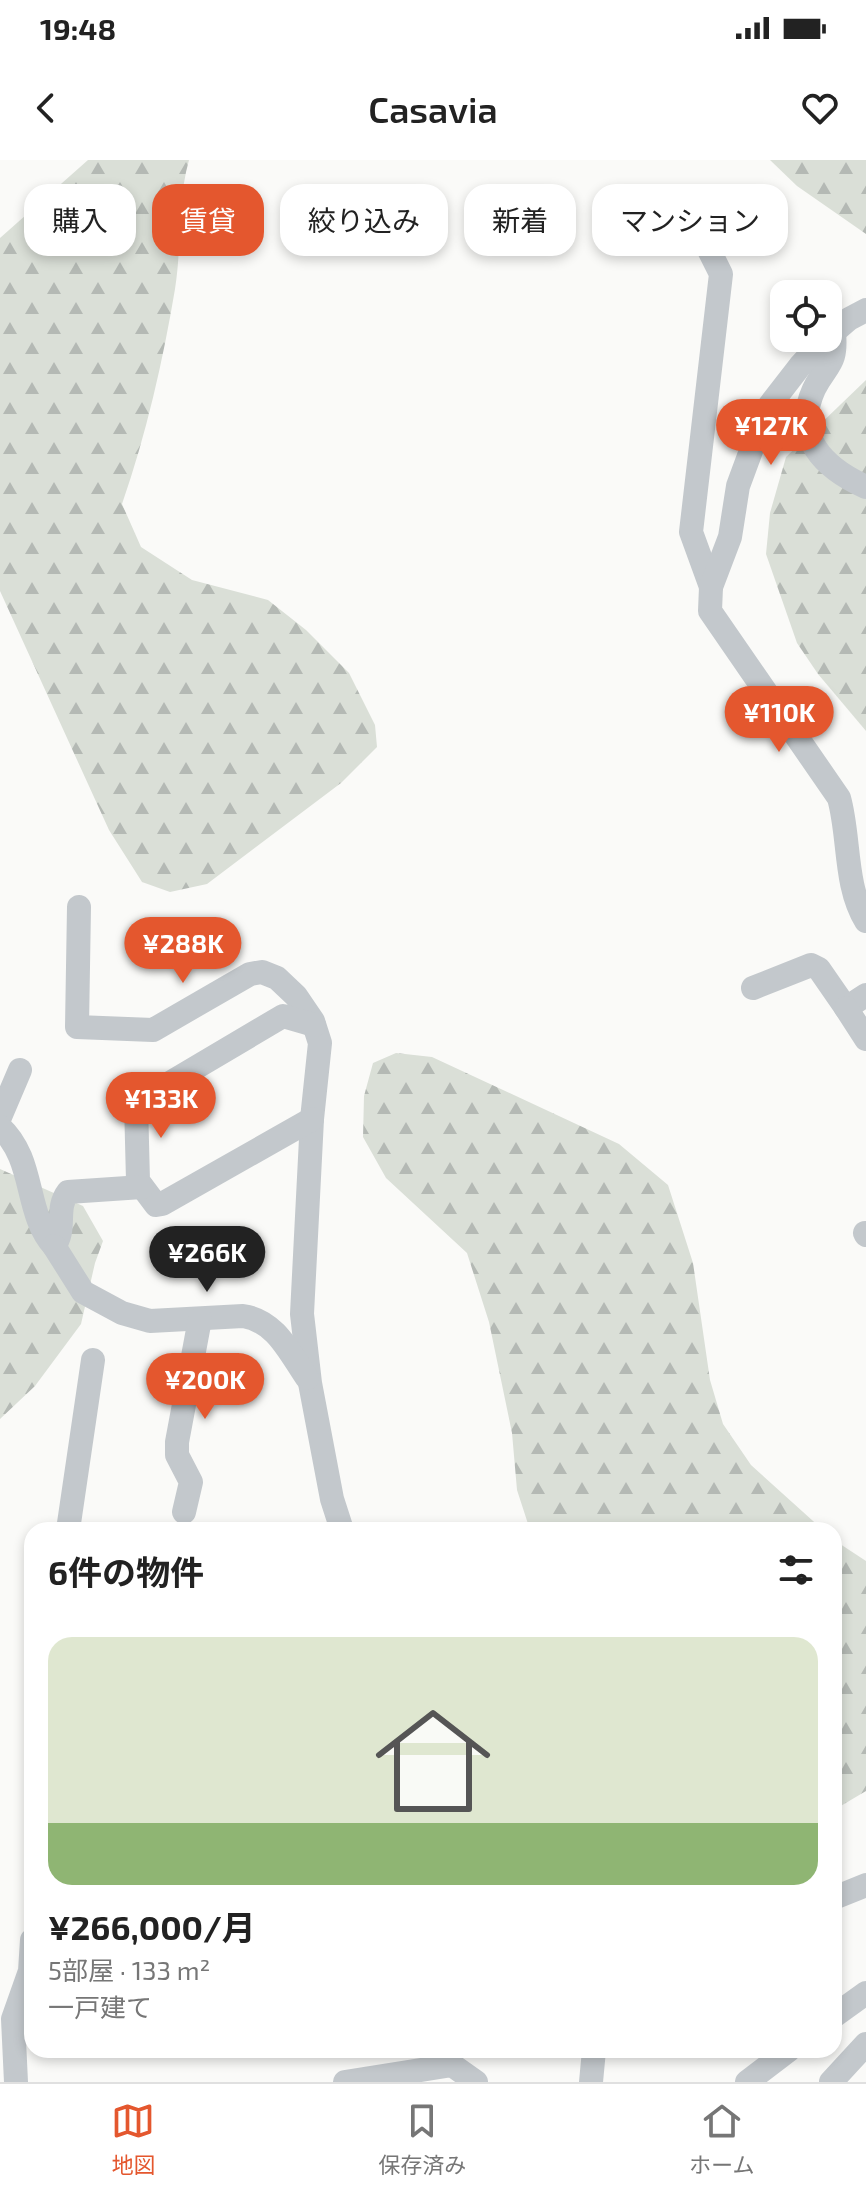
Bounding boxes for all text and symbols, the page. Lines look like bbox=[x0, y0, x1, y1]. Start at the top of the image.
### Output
text: 19:48 bbox=[40, 10, 116, 46]
icon: back bbox=[24, 86, 68, 130]
icon: heart bbox=[798, 86, 842, 130]
text: Casavia bbox=[368, 87, 498, 130]
chip: 購入 bbox=[24, 184, 136, 256]
chip: 賃貸 bbox=[152, 184, 264, 256]
chip: 絞り込み bbox=[280, 184, 448, 256]
chip: 新着 bbox=[464, 184, 576, 256]
chip: マンション bbox=[592, 184, 788, 256]
map controls bbox=[770, 280, 842, 352]
button: locate bbox=[770, 280, 842, 352]
pin: ¥127K bbox=[715, 399, 827, 467]
text: ¥127K bbox=[734, 409, 808, 440]
pin: ¥110K bbox=[723, 686, 835, 754]
text: ¥110K bbox=[743, 696, 815, 727]
pin: ¥288K bbox=[127, 917, 239, 985]
text: ¥288K bbox=[142, 927, 224, 958]
pin: ¥133K bbox=[105, 1072, 217, 1140]
text: ¥133K bbox=[124, 1082, 198, 1113]
pin: ¥266K bbox=[151, 1226, 263, 1294]
text: ¥266K bbox=[167, 1236, 247, 1267]
pin: ¥200K bbox=[149, 1353, 261, 1421]
text: ¥200K bbox=[164, 1363, 246, 1394]
icon: filters bbox=[774, 1548, 818, 1592]
text: 6件の物件 bbox=[48, 1551, 204, 1592]
icon: home bbox=[361, 1689, 505, 1833]
text: ¥266,000/月 bbox=[48, 1906, 256, 1947]
text: 5部屋 · 133 m² bbox=[48, 1954, 210, 1985]
text: 一戸建て bbox=[48, 1991, 152, 2022]
tab: 地図 bbox=[111, 2099, 155, 2179]
tab: 保存済み bbox=[378, 2099, 466, 2179]
tab: ホーム bbox=[689, 2099, 755, 2179]

